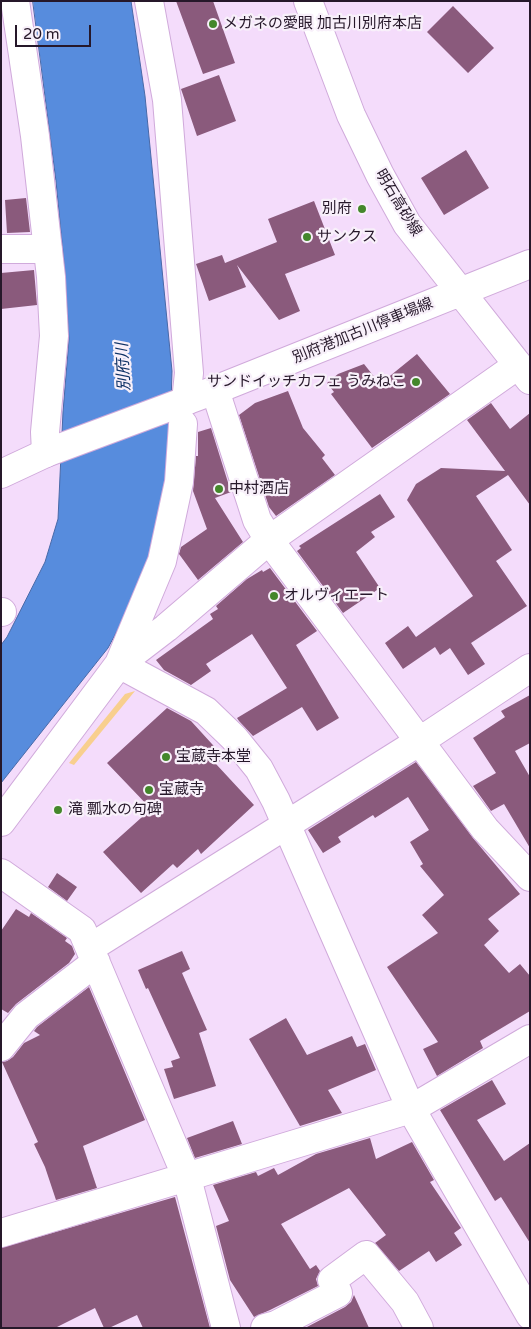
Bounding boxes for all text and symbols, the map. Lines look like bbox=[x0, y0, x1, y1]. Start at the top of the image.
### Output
scale bar bbox=[18, 15, 94, 47]
place label: メガネの愛眼 加古川別府本店 bbox=[223, 15, 422, 33]
marker: メガネの愛眼 加古川別府本店 bbox=[207, 18, 219, 30]
text: 20 m bbox=[23, 25, 60, 43]
street label: 明石高砂線 bbox=[371, 166, 425, 240]
place label: 別府 bbox=[322, 200, 352, 218]
marker: 別府 bbox=[356, 203, 368, 215]
place label: サンクス bbox=[317, 228, 377, 246]
marker: サンクス bbox=[301, 231, 313, 243]
street label: 別府港加古川停車場線 bbox=[290, 295, 436, 367]
water label: 別府川 bbox=[113, 343, 135, 391]
place label: サンドイッチカフェ うみねこ bbox=[207, 373, 406, 391]
marker: サンドイッチカフェ うみねこ bbox=[410, 376, 422, 388]
place label: 中村酒店 bbox=[229, 480, 289, 498]
marker: 中村酒店 bbox=[213, 483, 225, 495]
place label: オルヴィエート bbox=[284, 587, 389, 605]
marker: オルヴィエート bbox=[268, 590, 280, 602]
place label: 宝蔵寺本堂 bbox=[176, 748, 251, 766]
marker: 宝蔵寺本堂 bbox=[160, 751, 172, 763]
place label: 宝蔵寺 bbox=[159, 781, 204, 799]
marker: 宝蔵寺 bbox=[143, 784, 155, 796]
place label: 滝 瓢水の句碑 bbox=[68, 801, 162, 819]
marker: 滝 瓢水の句碑 bbox=[52, 804, 64, 816]

